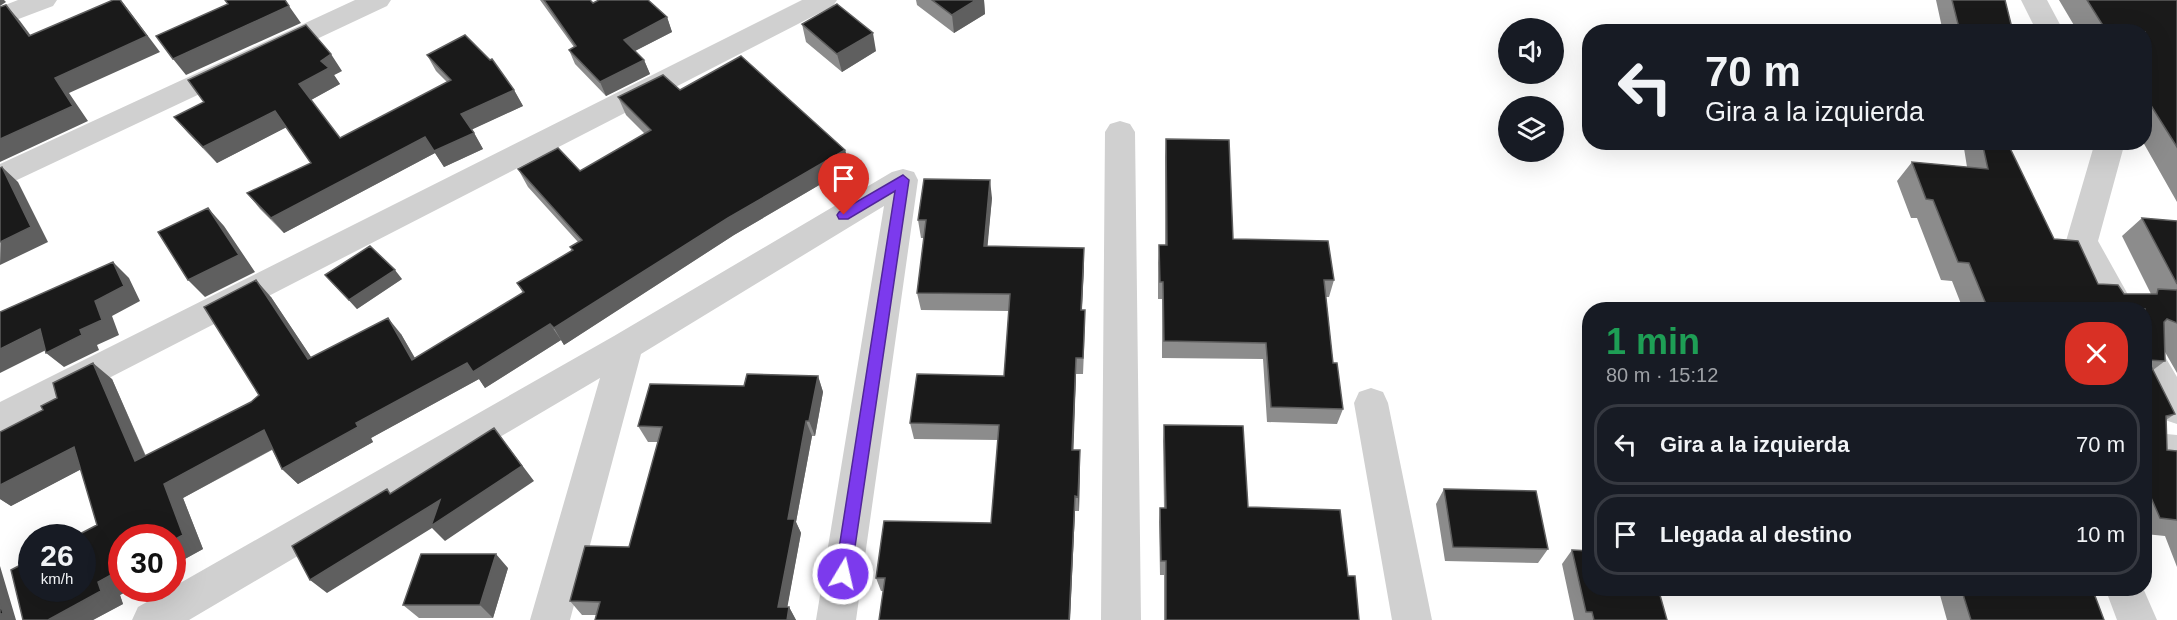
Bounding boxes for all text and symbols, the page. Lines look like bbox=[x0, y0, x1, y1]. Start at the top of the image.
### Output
map controls bbox=[1498, 18, 1564, 162]
button: sound bbox=[1498, 18, 1564, 84]
icon: left bbox=[1606, 48, 1684, 126]
text: 70 m bbox=[1705, 48, 1801, 95]
button: layers bbox=[1498, 96, 1564, 162]
text: Gira a la izquierda bbox=[1705, 97, 1924, 127]
pin bbox=[818, 153, 869, 215]
icon: arrive bbox=[827, 162, 860, 195]
text: 1 min bbox=[1606, 321, 1700, 362]
button: close bbox=[2065, 322, 2128, 385]
text: 80 m · 15:12 bbox=[1606, 364, 1718, 386]
icon: left bbox=[1609, 428, 1642, 461]
text: Gira a la izquierda bbox=[1660, 432, 1850, 457]
text: 70 m bbox=[2076, 432, 2125, 457]
icon: arrive bbox=[1609, 518, 1642, 551]
text: Llegada al destino bbox=[1660, 522, 1852, 547]
text: 10 m bbox=[2076, 522, 2125, 547]
speed limit sign: 30 bbox=[108, 524, 186, 602]
text: 26 bbox=[40, 539, 74, 572]
position arrow bbox=[811, 542, 875, 606]
text: km/h bbox=[41, 570, 73, 587]

